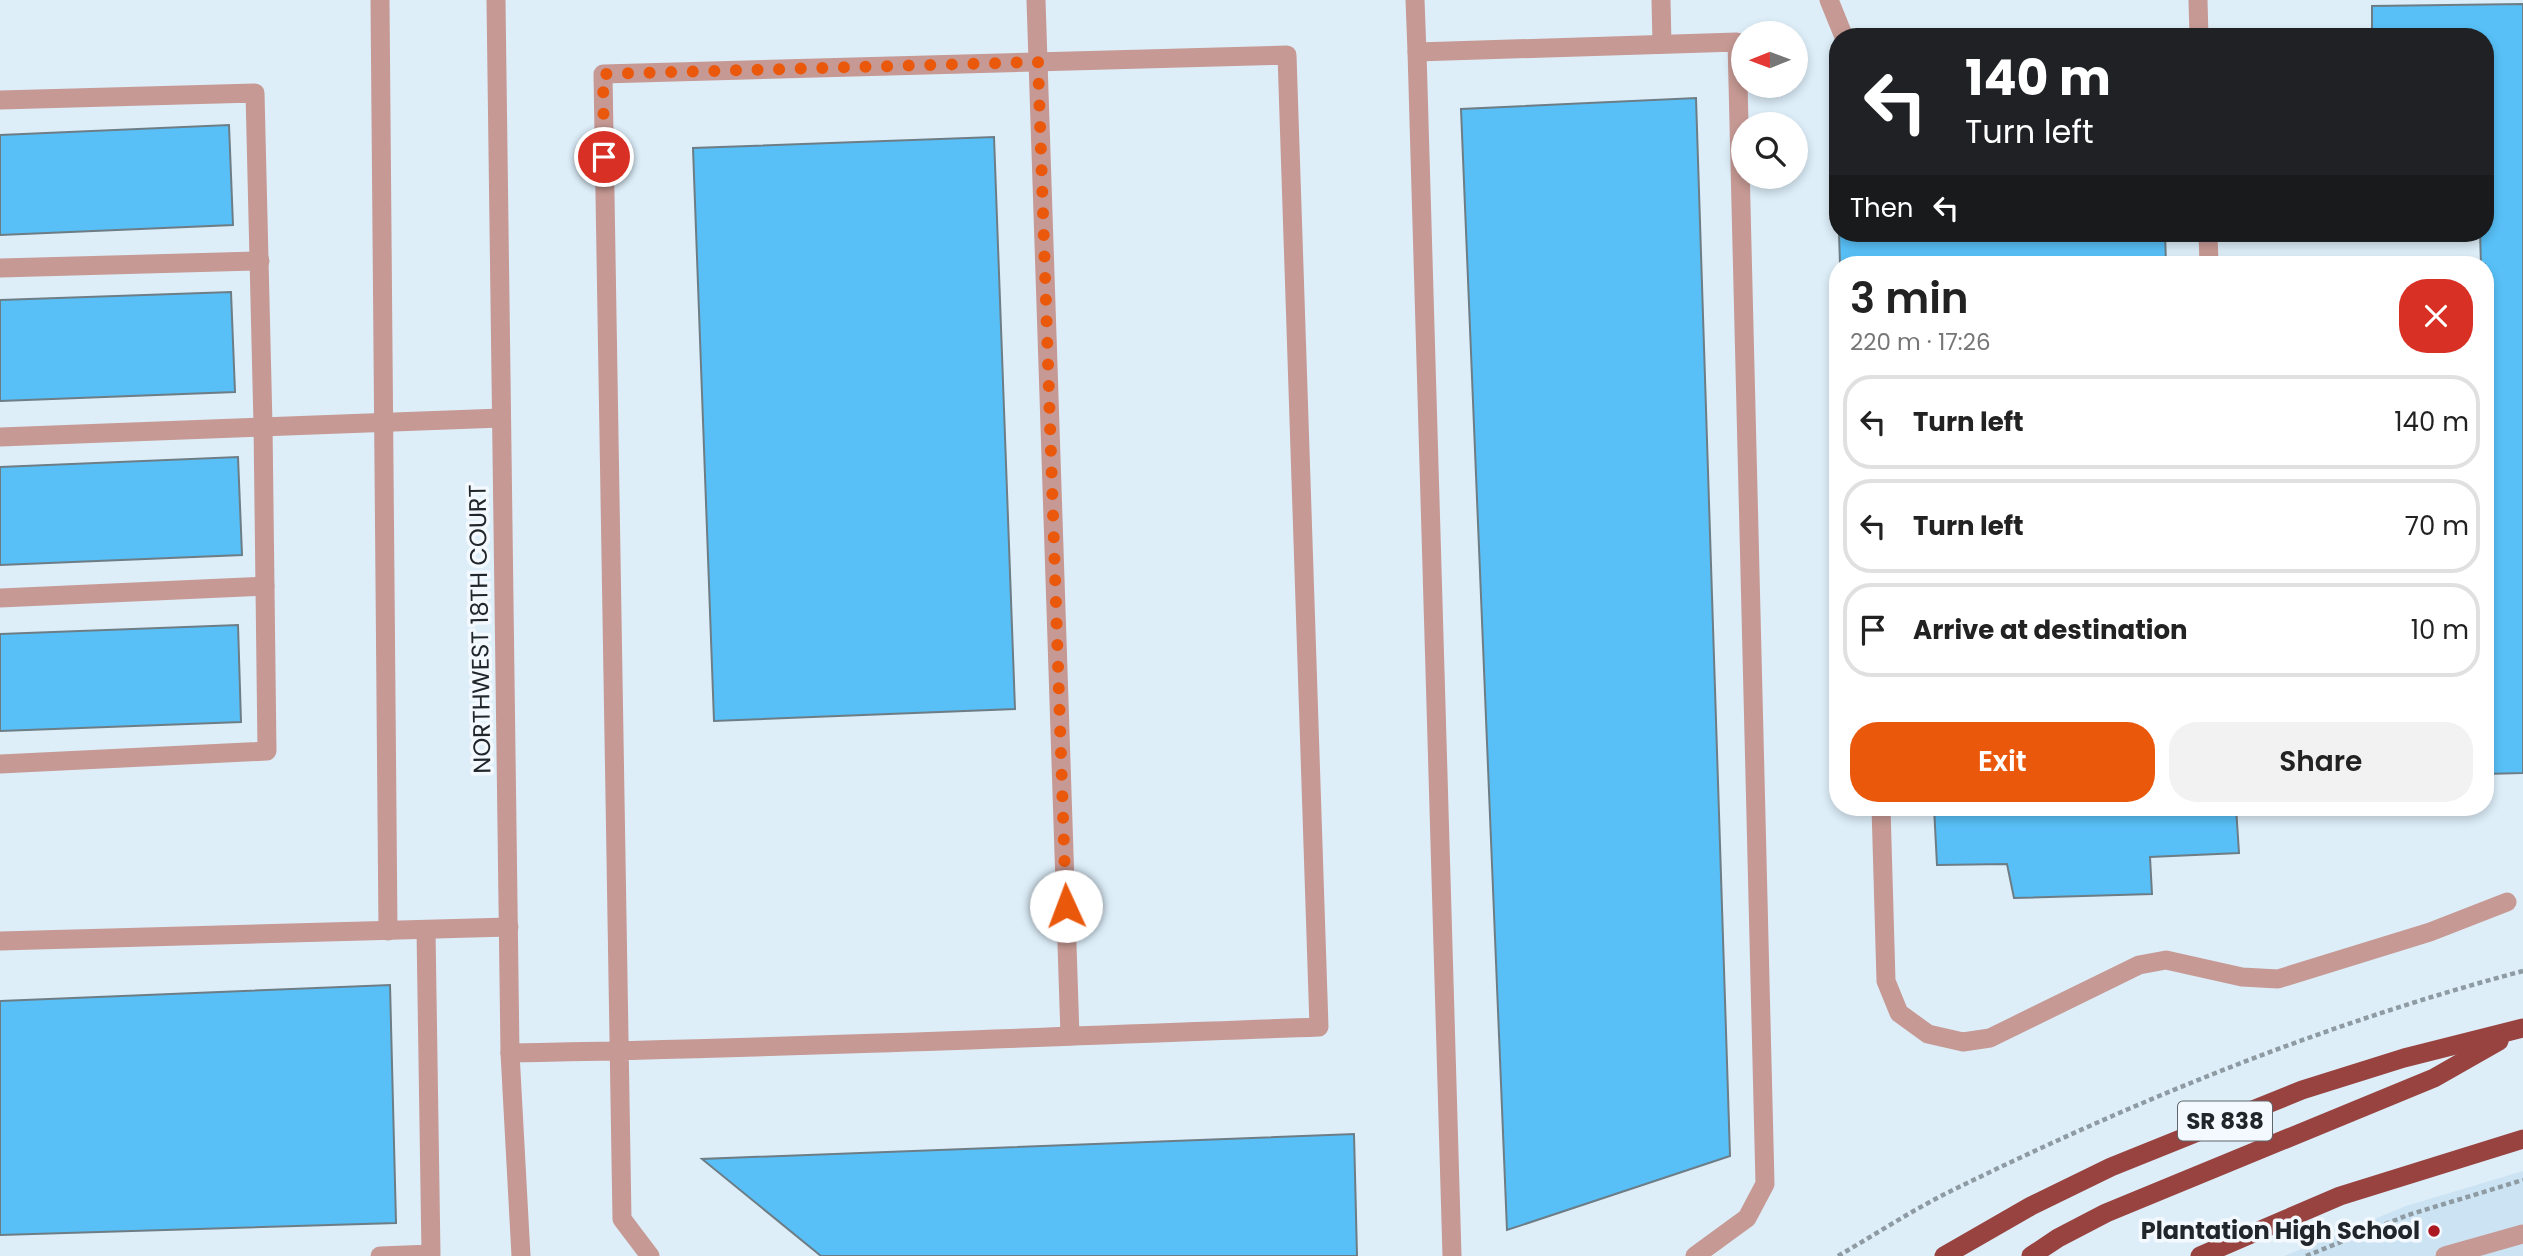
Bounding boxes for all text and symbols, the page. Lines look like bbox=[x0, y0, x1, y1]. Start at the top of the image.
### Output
north arrow bbox=[1731, 21, 1808, 98]
map controls bbox=[1731, 21, 1808, 189]
text: 140 m bbox=[1965, 44, 2111, 112]
icon: left bbox=[1850, 56, 1941, 147]
text: Turn left bbox=[1965, 109, 2094, 154]
button: search bbox=[1731, 112, 1808, 189]
pin bbox=[574, 127, 634, 187]
icon: arrive bbox=[585, 138, 623, 176]
icon: left bbox=[1927, 189, 1965, 227]
text: Then bbox=[1850, 190, 1913, 226]
text: 3 min bbox=[1850, 269, 1969, 328]
button: close bbox=[2399, 279, 2473, 353]
text: 220 m · 17:26 bbox=[1850, 326, 1991, 358]
icon: left bbox=[1854, 403, 1892, 441]
text: Turn left bbox=[1913, 404, 2024, 440]
text: 140 m bbox=[2394, 404, 2469, 440]
street label: NORTHWEST 18TH COURT bbox=[460, 484, 499, 774]
icon: left bbox=[1854, 507, 1892, 545]
text: Turn left bbox=[1913, 508, 2024, 544]
text: 70 m bbox=[2405, 508, 2469, 544]
icon: arrive bbox=[1854, 611, 1892, 649]
text: Arrive at destination bbox=[1913, 612, 2188, 648]
text: 10 m bbox=[2411, 612, 2469, 648]
button: Exit bbox=[1850, 722, 2155, 802]
button: Share bbox=[2169, 722, 2473, 802]
position arrow bbox=[1029, 869, 1103, 943]
road number: SR 838 bbox=[2178, 1102, 2272, 1140]
place label: Plantation High School bbox=[2141, 1214, 2420, 1247]
marker: Plantation High School bbox=[2426, 1223, 2442, 1239]

